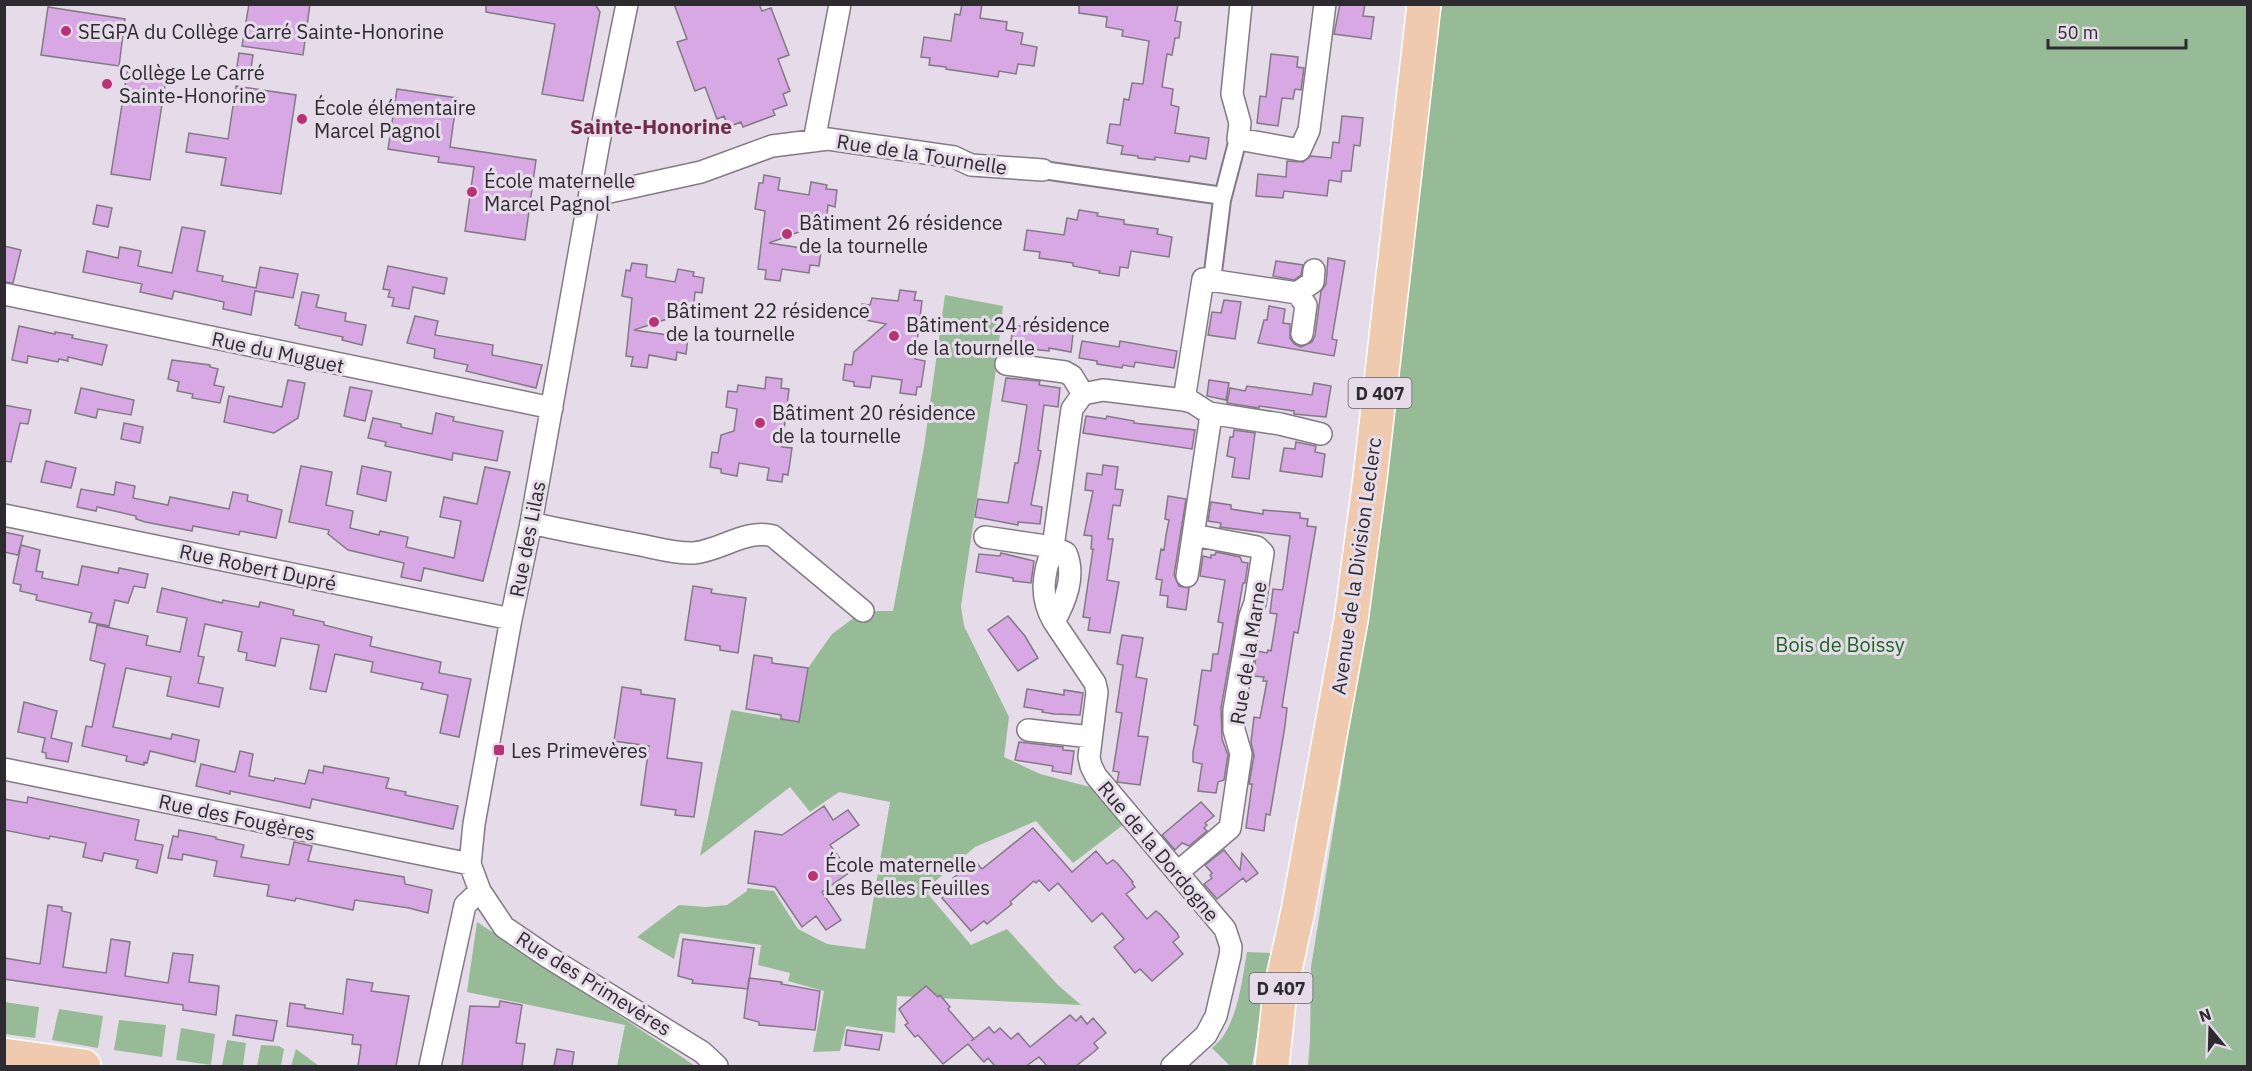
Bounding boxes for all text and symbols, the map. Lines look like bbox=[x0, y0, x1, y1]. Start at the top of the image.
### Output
scale bar bbox=[2048, 12, 2186, 50]
place label: SEGPA du Collège Carré Sainte-Honorine bbox=[78, 18, 444, 45]
text: 50 m bbox=[2057, 21, 2099, 44]
marker: SEGPA du Collège Carré Sainte-Honorine bbox=[59, 24, 73, 38]
place label: Collège Le Carré Sainte-Honorine bbox=[119, 59, 266, 109]
marker: Collège Le Carré Sainte-Honorine bbox=[100, 77, 114, 91]
place label: École élémentaire Marcel Pagnol bbox=[314, 94, 476, 144]
marker: École élémentaire Marcel Pagnol bbox=[295, 112, 309, 126]
district label: Sainte-Honorine bbox=[570, 112, 732, 140]
street label: Rue de la Tournelle bbox=[835, 127, 1009, 181]
place label: École maternelle Marcel Pagnol bbox=[484, 167, 635, 217]
marker: École maternelle Marcel Pagnol bbox=[465, 185, 479, 199]
place label: Bâtiment 26 résidence de la tournelle bbox=[799, 209, 1003, 259]
marker: Bâtiment 26 résidence de la tournelle bbox=[780, 227, 794, 241]
place label: Bâtiment 22 résidence de la tournelle bbox=[666, 297, 870, 347]
place label: Bâtiment 24 résidence de la tournelle bbox=[906, 311, 1110, 361]
marker: Bâtiment 22 résidence de la tournelle bbox=[647, 315, 661, 329]
street label: Rue du Muguet bbox=[209, 325, 347, 379]
marker: Bâtiment 24 résidence de la tournelle bbox=[887, 329, 901, 343]
road number: D 407 bbox=[1348, 378, 1412, 408]
place label: Bâtiment 20 résidence de la tournelle bbox=[772, 399, 976, 449]
marker: Bâtiment 20 résidence de la tournelle bbox=[753, 416, 767, 430]
street label: Avenue de la Division Leclerc bbox=[1325, 436, 1387, 696]
street label: Rue des Lilas bbox=[503, 479, 551, 599]
street label: Rue Robert Dupré bbox=[177, 537, 339, 597]
street label: Rue de la Marne bbox=[1223, 579, 1273, 727]
park label: Bois de Boissy bbox=[1775, 631, 1905, 658]
place label: Les Primevères bbox=[511, 737, 647, 764]
marker: Les Primevères bbox=[492, 743, 506, 757]
street label: Rue de la Dordogne bbox=[1092, 775, 1226, 927]
street label: Rue des Fougères bbox=[156, 787, 318, 847]
place label: École maternelle Les Belles Feuilles bbox=[825, 851, 990, 901]
marker: École maternelle Les Belles Feuilles bbox=[806, 869, 820, 883]
street label: Rue des Primevères bbox=[511, 924, 677, 1042]
road number: D 407 bbox=[1250, 973, 1312, 1003]
north arrow bbox=[2180, 999, 2240, 1059]
text: N bbox=[2196, 1003, 2214, 1026]

